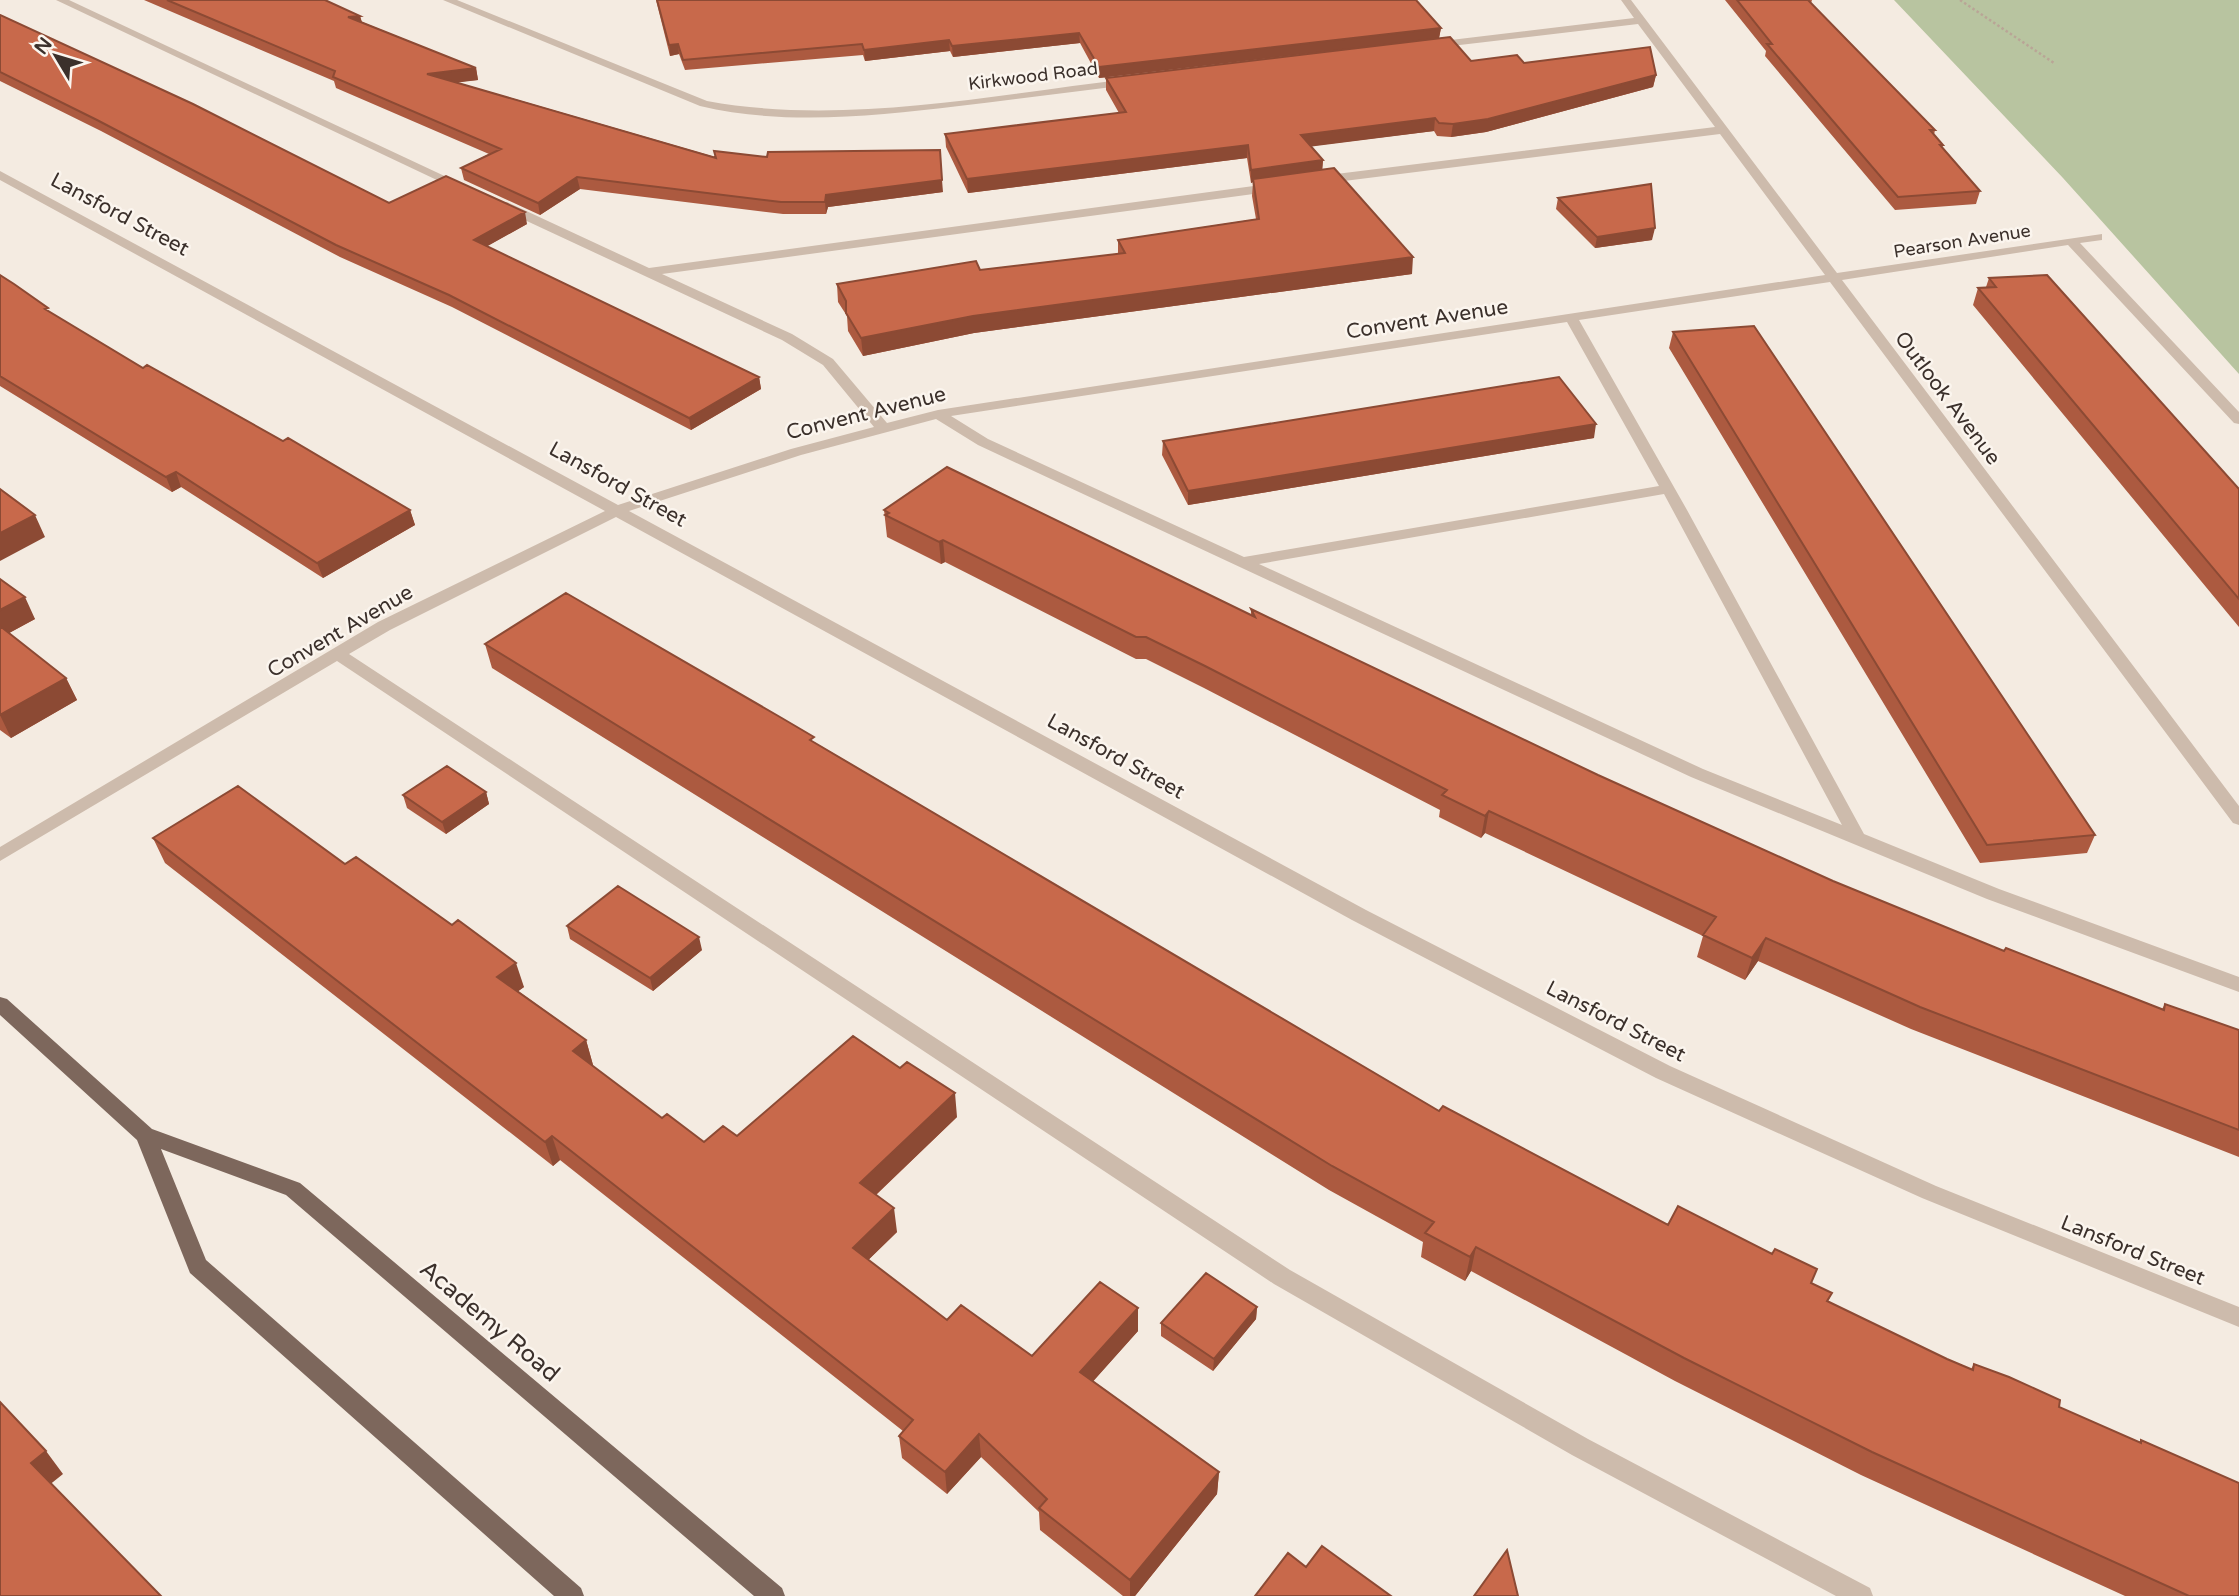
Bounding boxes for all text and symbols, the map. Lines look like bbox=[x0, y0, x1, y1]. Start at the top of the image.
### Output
north arrow bbox=[21, 21, 91, 91]
text: N bbox=[30, 33, 57, 59]
street label: Kirkwood Road bbox=[967, 57, 1099, 95]
street label: Lansford Street bbox=[46, 167, 193, 261]
street label: Pearson Avenue bbox=[1892, 219, 2032, 263]
street label: Convent Avenue bbox=[1344, 294, 1510, 345]
street label: Outlook Avenue bbox=[1889, 327, 2006, 470]
street label: Convent Avenue bbox=[784, 382, 949, 445]
street label: Lansford Street bbox=[545, 436, 691, 533]
street label: Convent Avenue bbox=[263, 580, 417, 683]
street label: Lansford Street bbox=[1043, 708, 1189, 805]
street label: Lansford Street bbox=[1542, 975, 1690, 1067]
street label: Lansford Street bbox=[2057, 1210, 2209, 1291]
street label: Academy Road bbox=[414, 1254, 566, 1388]

